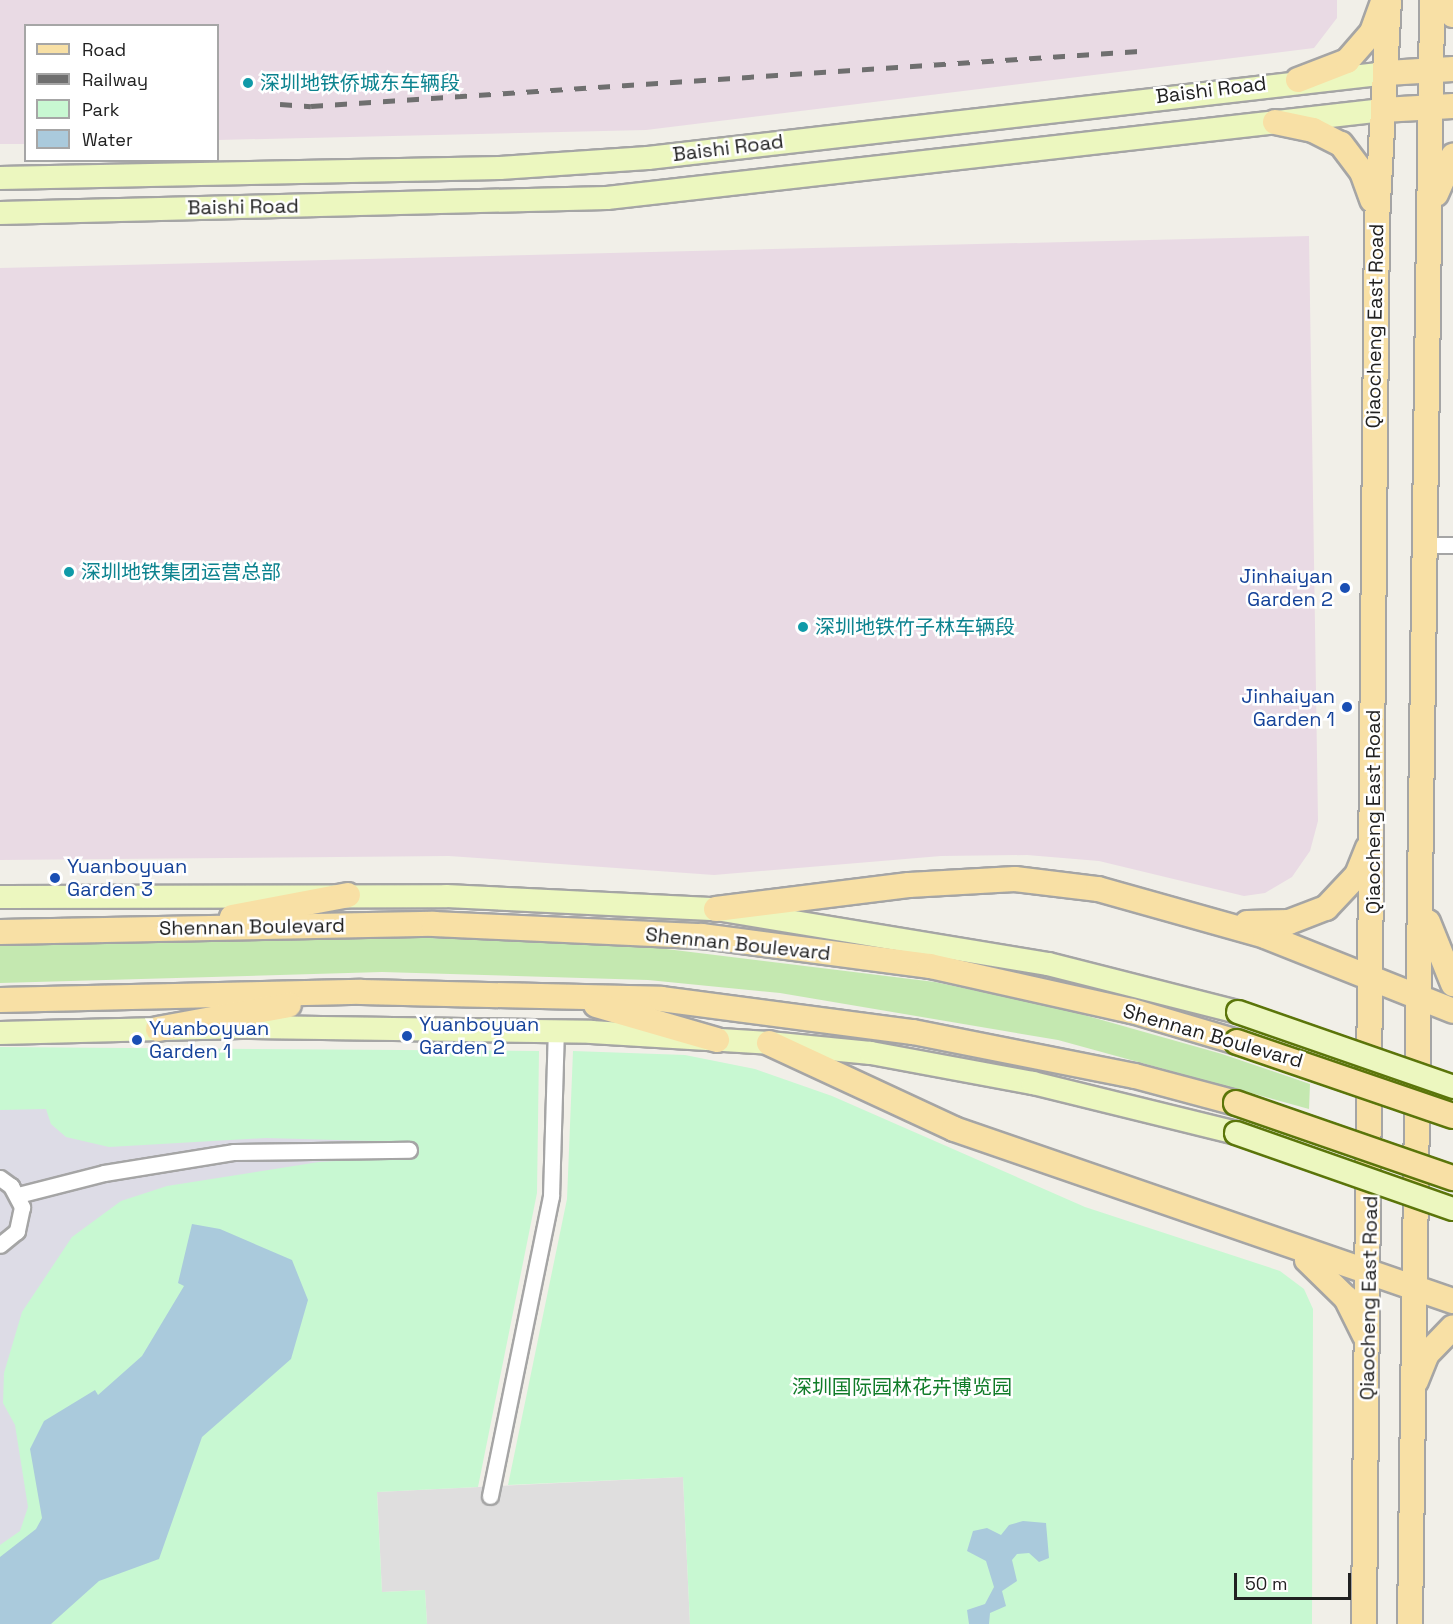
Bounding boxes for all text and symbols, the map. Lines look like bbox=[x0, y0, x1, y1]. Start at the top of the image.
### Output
legend bbox=[24, 24, 219, 162]
text: Road bbox=[82, 38, 126, 61]
text: Railway bbox=[82, 68, 148, 91]
place label: 深圳地铁侨城东车辆段 bbox=[260, 71, 460, 95]
street label: Baishi Road bbox=[1154, 71, 1268, 109]
marker: 深圳地铁侨城东车辆段 bbox=[241, 76, 255, 90]
text: Park bbox=[82, 98, 119, 121]
text: Water bbox=[82, 128, 133, 151]
street label: Baishi Road bbox=[671, 129, 785, 167]
street label: Baishi Road bbox=[187, 194, 299, 220]
street label: Qiaocheng East Road bbox=[1361, 224, 1389, 428]
place label: 深圳地铁集团运营总部 bbox=[81, 560, 281, 584]
place label: Jinhaiyan Garden 2 bbox=[1239, 564, 1333, 611]
marker: 深圳地铁集团运营总部 bbox=[62, 565, 76, 579]
marker: Jinhaiyan Garden 2 bbox=[1338, 581, 1352, 595]
place label: 深圳地铁竹子林车辆段 bbox=[815, 615, 1015, 639]
marker: 深圳地铁竹子林车辆段 bbox=[796, 620, 810, 634]
place label: Jinhaiyan Garden 1 bbox=[1241, 684, 1335, 731]
marker: Jinhaiyan Garden 1 bbox=[1340, 700, 1354, 714]
street label: Qiaocheng East Road bbox=[1361, 710, 1385, 914]
place label: Yuanboyuan Garden 3 bbox=[67, 855, 187, 902]
marker: Yuanboyuan Garden 3 bbox=[48, 871, 62, 885]
street label: Shennan Boulevard bbox=[159, 913, 345, 941]
street label: Shennan Boulevard bbox=[644, 922, 832, 966]
street label: Shennan Boulevard bbox=[1120, 999, 1306, 1073]
place label: Yuanboyuan Garden 2 bbox=[419, 1012, 539, 1059]
place label: Yuanboyuan Garden 1 bbox=[149, 1016, 269, 1063]
marker: Yuanboyuan Garden 2 bbox=[400, 1029, 414, 1043]
marker: Yuanboyuan Garden 1 bbox=[130, 1033, 144, 1047]
street label: Qiaocheng East Road bbox=[1355, 1196, 1383, 1400]
park label: 深圳国际园林花卉博览园 bbox=[792, 1375, 1012, 1399]
scale bar bbox=[1237, 1561, 1354, 1599]
text: 50 m bbox=[1245, 1572, 1287, 1595]

